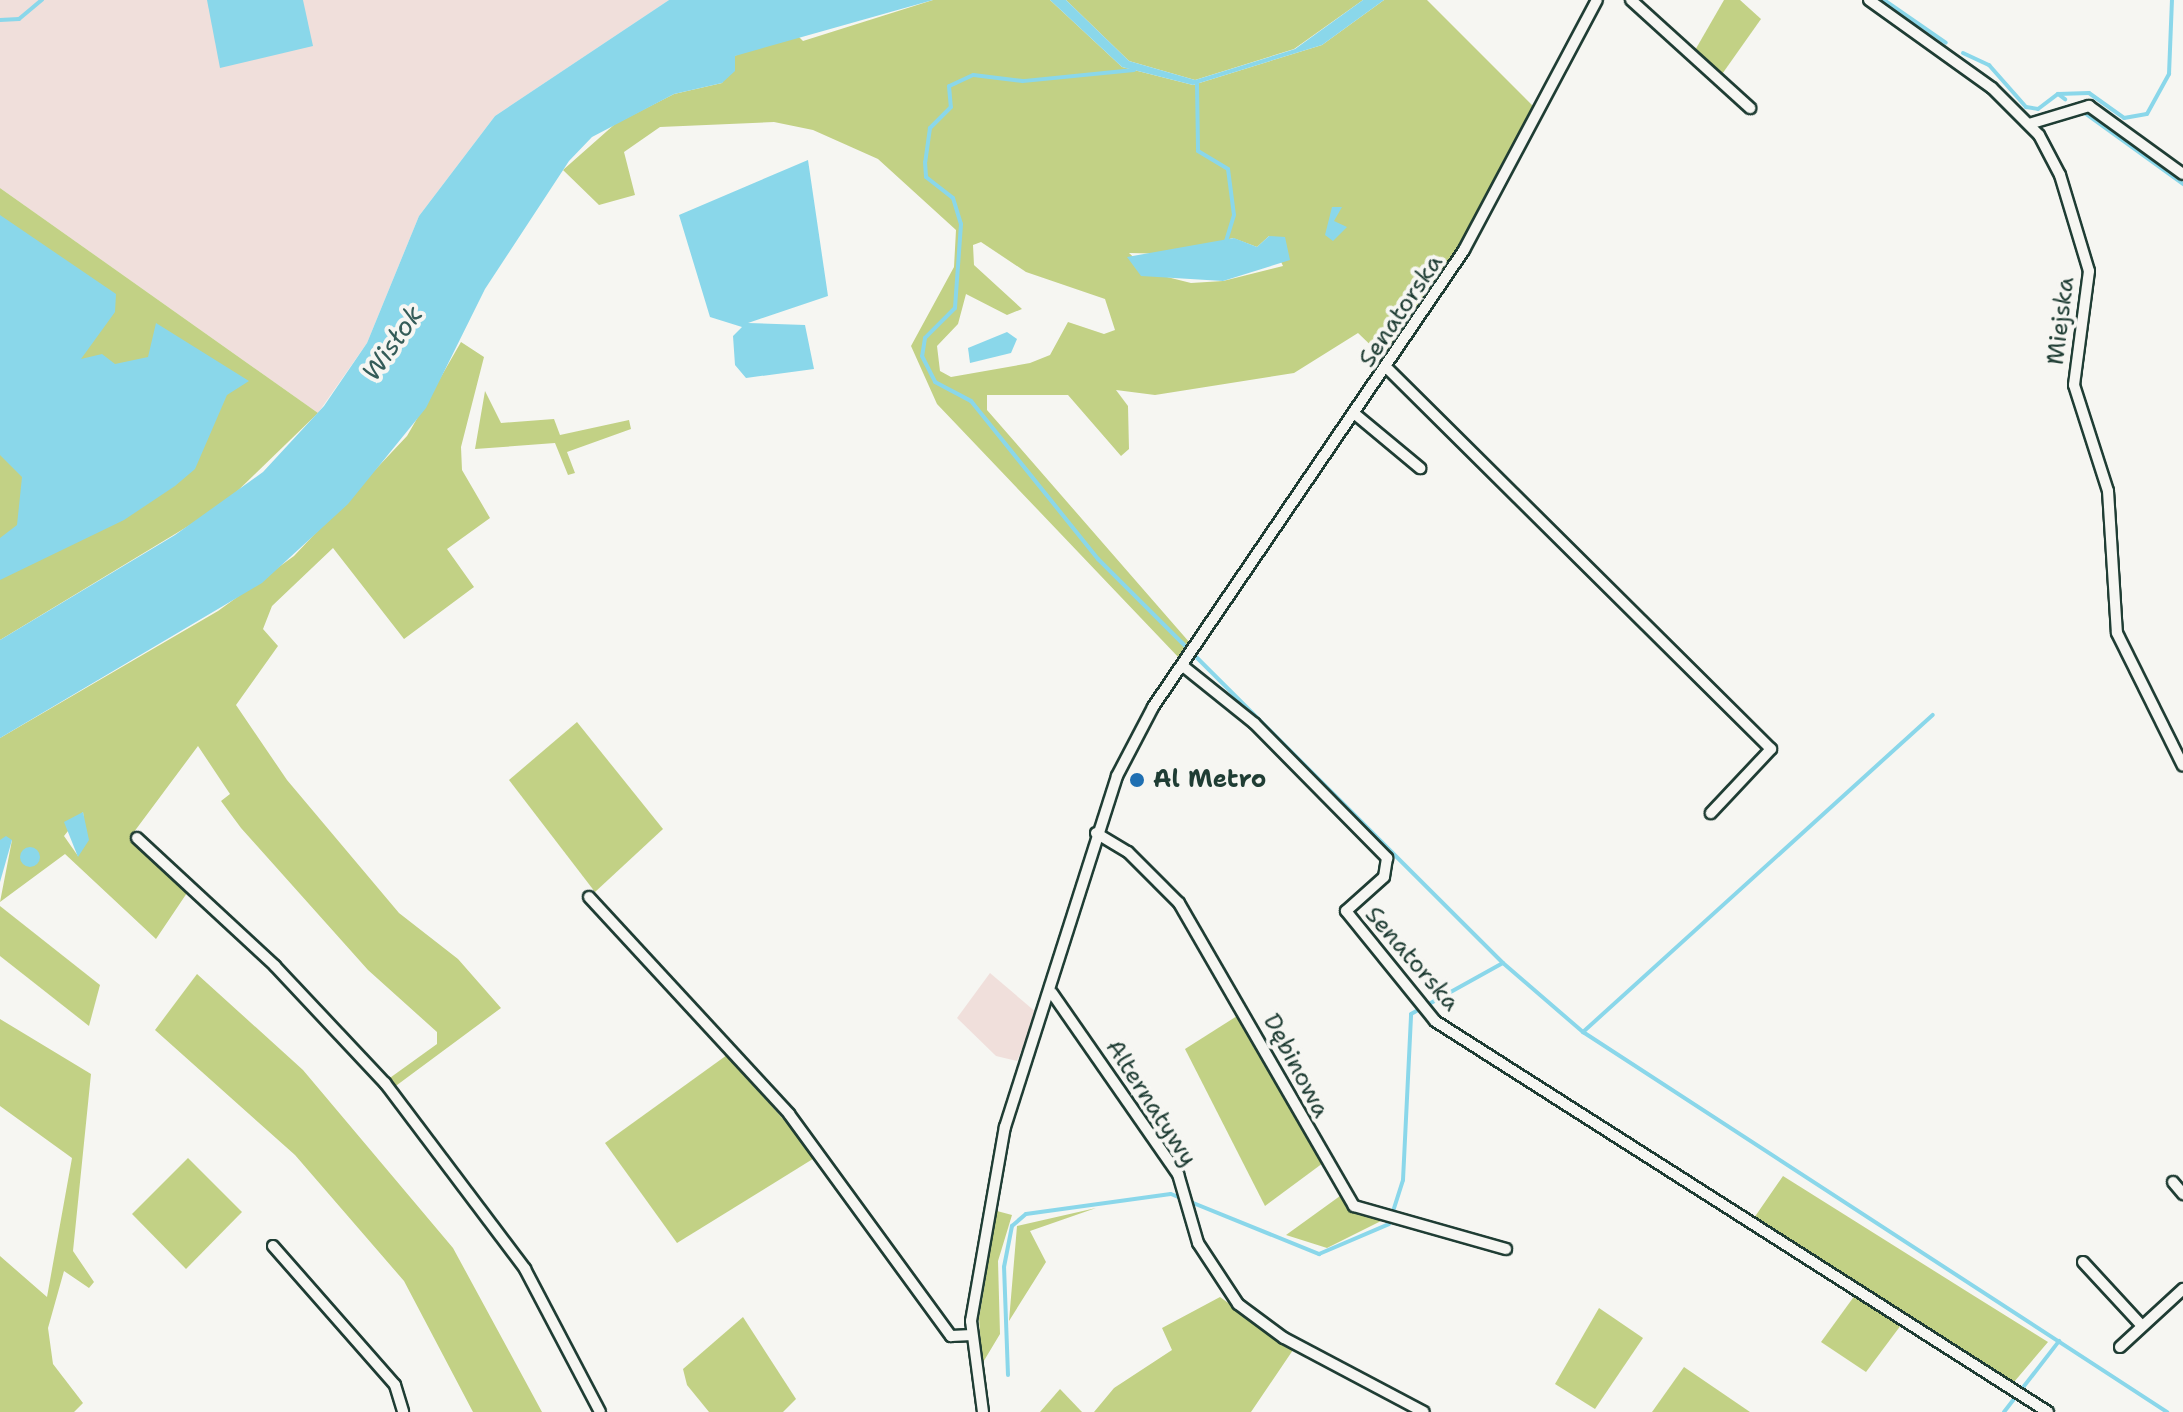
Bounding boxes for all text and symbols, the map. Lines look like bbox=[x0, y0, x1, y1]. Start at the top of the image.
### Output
street label: Senatorska bbox=[1353, 249, 1449, 373]
street label: Miejska bbox=[2041, 275, 2081, 367]
water label: Wisłok bbox=[355, 299, 429, 387]
place label: Al Metro bbox=[1153, 766, 1266, 794]
marker: Al Metro bbox=[1128, 771, 1146, 789]
street label: Senatorska bbox=[1359, 901, 1465, 1017]
street label: Dębinowa bbox=[1257, 1009, 1335, 1123]
street label: Alternatywy bbox=[1099, 1034, 1203, 1172]

